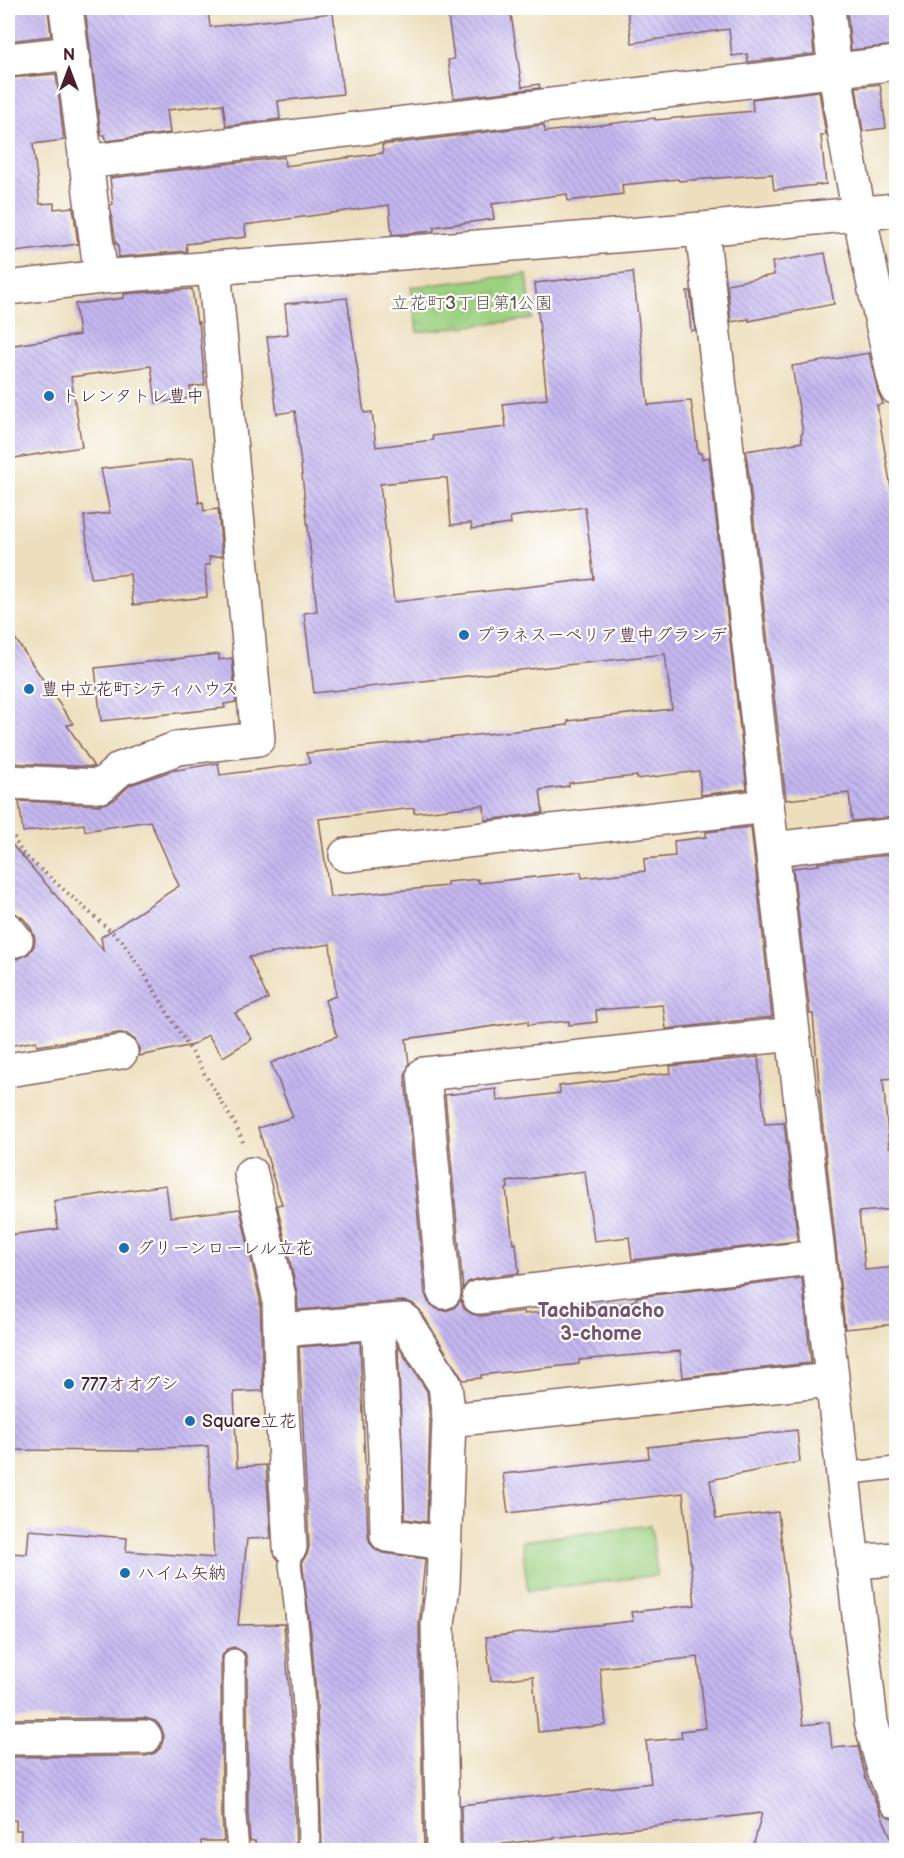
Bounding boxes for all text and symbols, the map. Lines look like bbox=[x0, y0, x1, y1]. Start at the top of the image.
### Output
north arrow bbox=[39, 39, 99, 99]
text: N bbox=[63, 46, 75, 65]
park label: 立花町3丁目第1公園 bbox=[391, 293, 553, 314]
place label: トレンタトレ豊中 bbox=[61, 386, 204, 407]
marker: トレンタトレ豊中 bbox=[42, 389, 56, 403]
place label: プラネスーペリア豊中グランデ bbox=[476, 625, 728, 646]
marker: プラネスーペリア豊中グランデ bbox=[457, 628, 471, 642]
place label: 豊中立花町シティハウス bbox=[41, 679, 238, 700]
marker: 豊中立花町シティハウス bbox=[22, 682, 36, 696]
place label: グリーンローレル立花 bbox=[136, 1238, 313, 1259]
marker: グリーンローレル立花 bbox=[117, 1241, 131, 1255]
district label: Tachibanacho 3-chome bbox=[538, 1299, 664, 1346]
place label: 777オオグシ bbox=[81, 1374, 178, 1395]
marker: 777オオグシ bbox=[62, 1377, 76, 1391]
place label: Square立花 bbox=[202, 1411, 296, 1432]
marker: Square立花 bbox=[183, 1414, 197, 1428]
place label: ハイム矢納 bbox=[137, 1563, 226, 1584]
marker: ハイム矢納 bbox=[118, 1566, 132, 1580]

